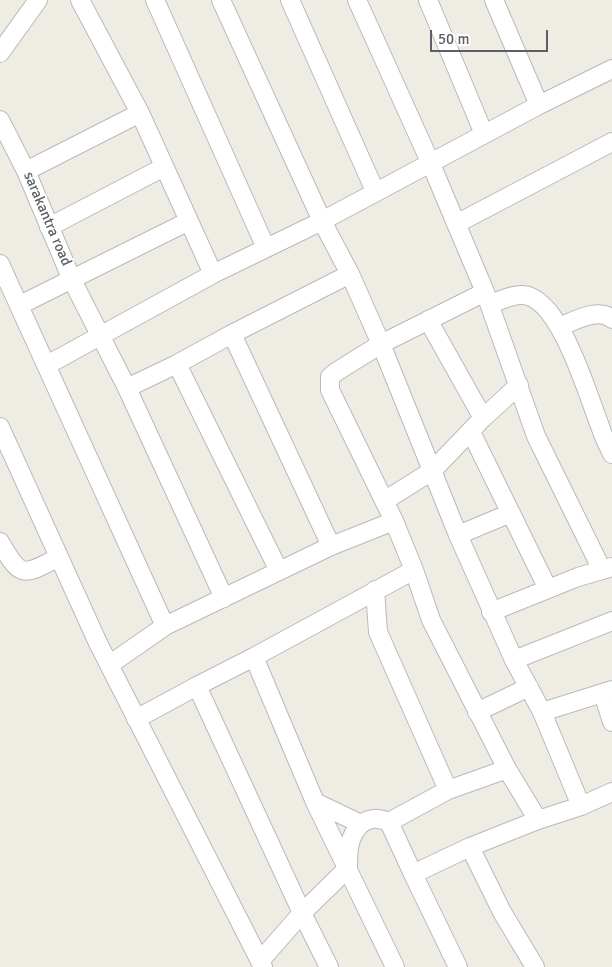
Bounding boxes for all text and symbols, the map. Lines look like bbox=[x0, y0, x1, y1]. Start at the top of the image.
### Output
scale bar bbox=[432, 20, 550, 52]
text: 50 m bbox=[438, 30, 469, 48]
street label: sarakantra road bbox=[19, 169, 75, 269]

